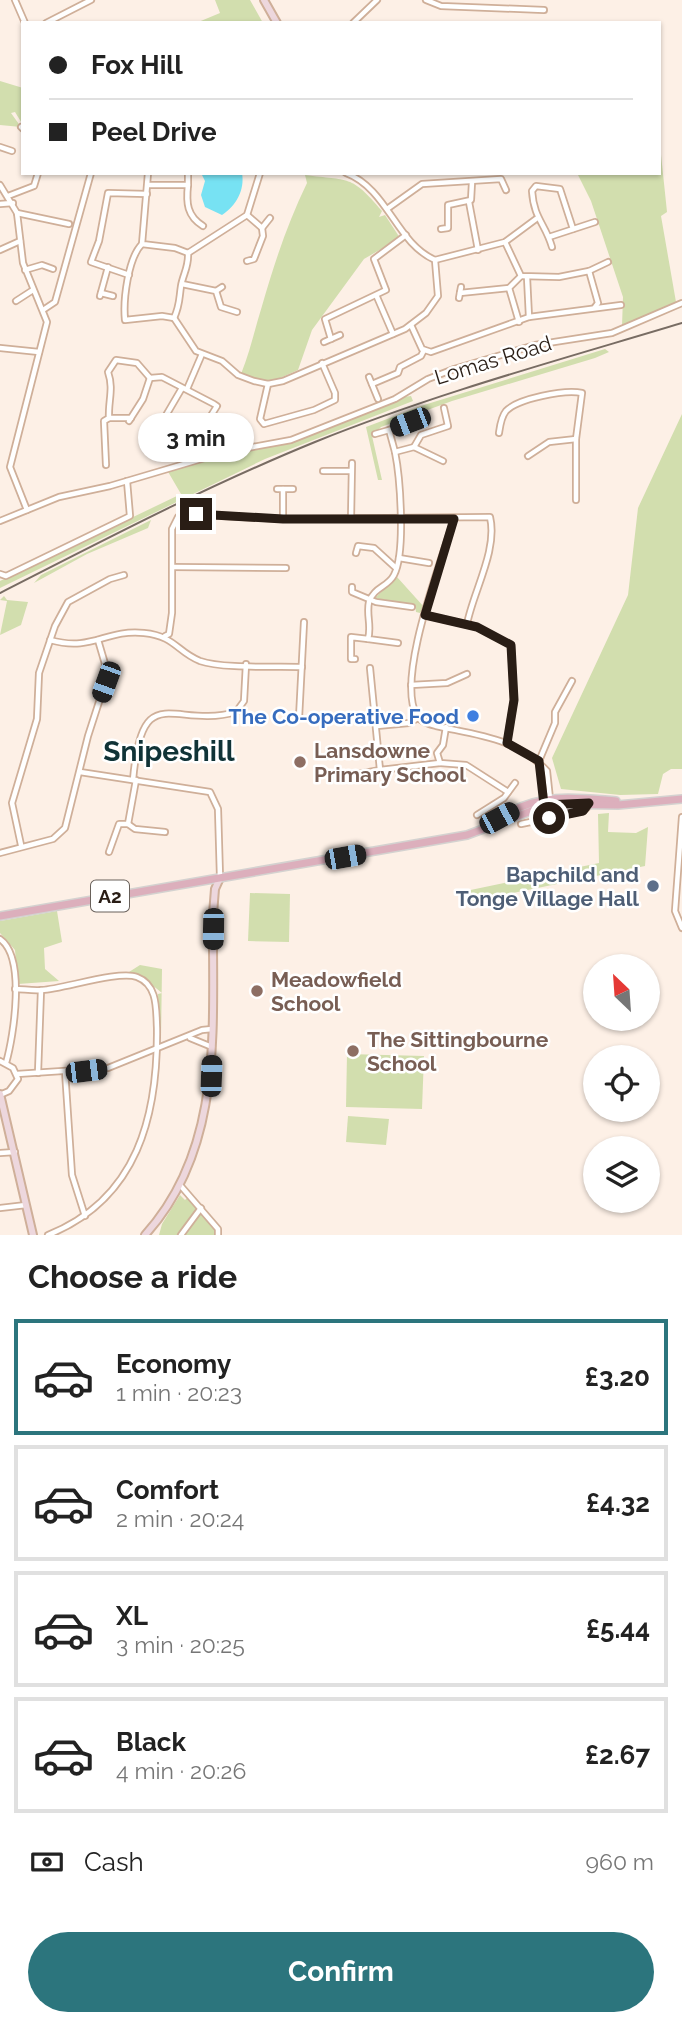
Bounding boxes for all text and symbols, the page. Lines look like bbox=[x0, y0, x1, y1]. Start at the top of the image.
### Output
text: Fox Hill bbox=[91, 50, 183, 80]
text: Peel Drive bbox=[91, 117, 217, 147]
street label: Lomas Road bbox=[431, 330, 555, 390]
car bbox=[387, 405, 434, 439]
callout: 3 min bbox=[138, 412, 254, 462]
text: 3 min bbox=[166, 424, 226, 451]
route end bbox=[180, 498, 212, 530]
car bbox=[89, 659, 124, 705]
place label: The Co-operative Food bbox=[229, 704, 459, 729]
marker: The Co-operative Food bbox=[465, 708, 481, 724]
district label: Snipeshill bbox=[103, 735, 235, 768]
place label: Lansdowne Primary School bbox=[314, 738, 466, 787]
marker: Lansdowne Primary School bbox=[292, 754, 308, 770]
car bbox=[476, 799, 523, 837]
route start bbox=[533, 802, 565, 834]
car bbox=[323, 843, 368, 871]
place label: Bapchild and Tonge Village Hall bbox=[456, 862, 639, 911]
marker: Bapchild and Tonge Village Hall bbox=[645, 878, 661, 894]
road number: A2 bbox=[91, 880, 129, 912]
car bbox=[203, 908, 224, 950]
north arrow bbox=[583, 954, 660, 1031]
map controls bbox=[583, 954, 660, 1213]
place label: Meadowfield School bbox=[271, 967, 402, 1016]
marker: Meadowfield School bbox=[249, 983, 265, 999]
place label: The Sittingbourne School bbox=[367, 1027, 549, 1076]
marker: The Sittingbourne School bbox=[345, 1043, 361, 1059]
button: locate bbox=[583, 1045, 660, 1122]
car bbox=[200, 1055, 223, 1097]
car bbox=[64, 1058, 109, 1084]
button: layers bbox=[583, 1136, 660, 1213]
text: Choose a ride bbox=[28, 1258, 237, 1295]
icon: car bbox=[32, 1346, 95, 1409]
text: Economy bbox=[116, 1349, 231, 1379]
text: £3.20 bbox=[585, 1362, 650, 1392]
text: 1 min · 20:23 bbox=[116, 1379, 242, 1406]
icon: car bbox=[32, 1472, 95, 1535]
text: Comfort bbox=[116, 1475, 219, 1505]
text: £4.32 bbox=[586, 1488, 650, 1518]
text: 2 min · 20:24 bbox=[116, 1505, 244, 1532]
icon: car bbox=[32, 1598, 95, 1661]
text: XL bbox=[116, 1601, 148, 1631]
text: £5.44 bbox=[586, 1614, 650, 1644]
text: 3 min · 20:25 bbox=[116, 1631, 245, 1658]
icon: car bbox=[32, 1724, 95, 1787]
text: Black bbox=[116, 1727, 186, 1757]
text: £2.67 bbox=[585, 1740, 650, 1770]
text: 4 min · 20:26 bbox=[116, 1757, 246, 1784]
icon: cash bbox=[28, 1843, 66, 1881]
text: Cash bbox=[84, 1847, 144, 1877]
text: 960 m bbox=[586, 1848, 654, 1875]
button: Confirm bbox=[28, 1932, 654, 2012]

